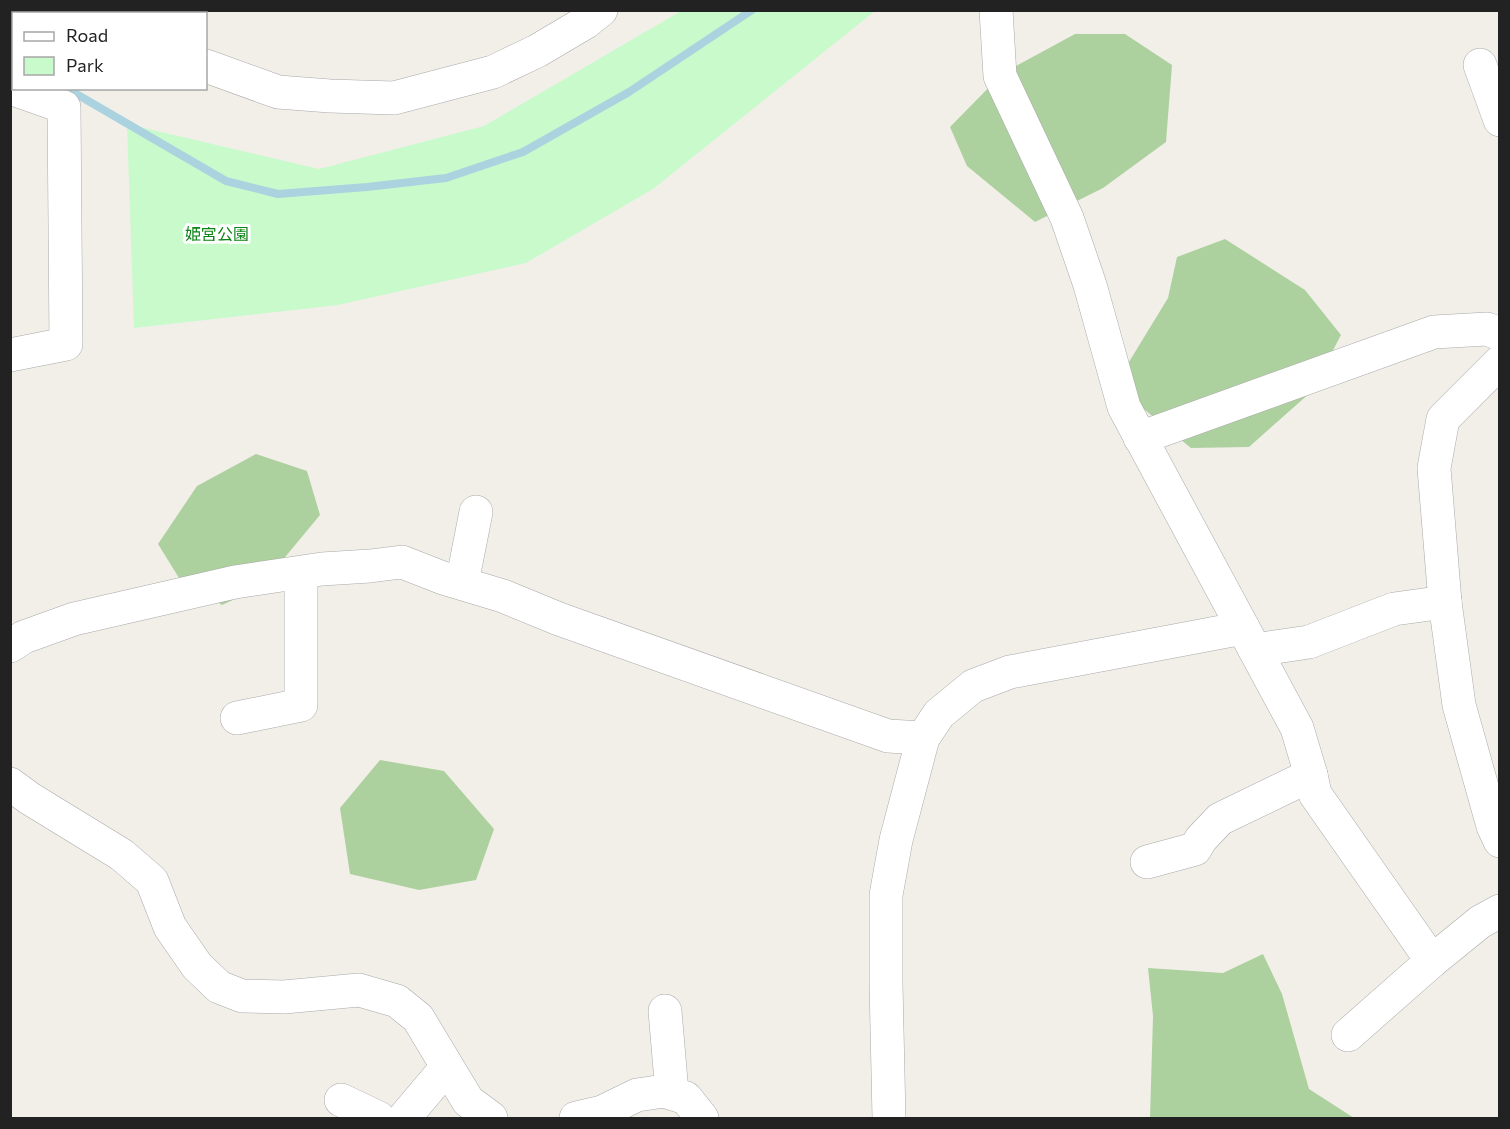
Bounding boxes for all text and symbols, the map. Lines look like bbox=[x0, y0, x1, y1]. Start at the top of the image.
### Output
legend bbox=[12, 12, 207, 90]
text: Road bbox=[66, 24, 108, 46]
text: Park bbox=[66, 54, 104, 76]
park label: 姫宮公園 bbox=[185, 224, 249, 243]

